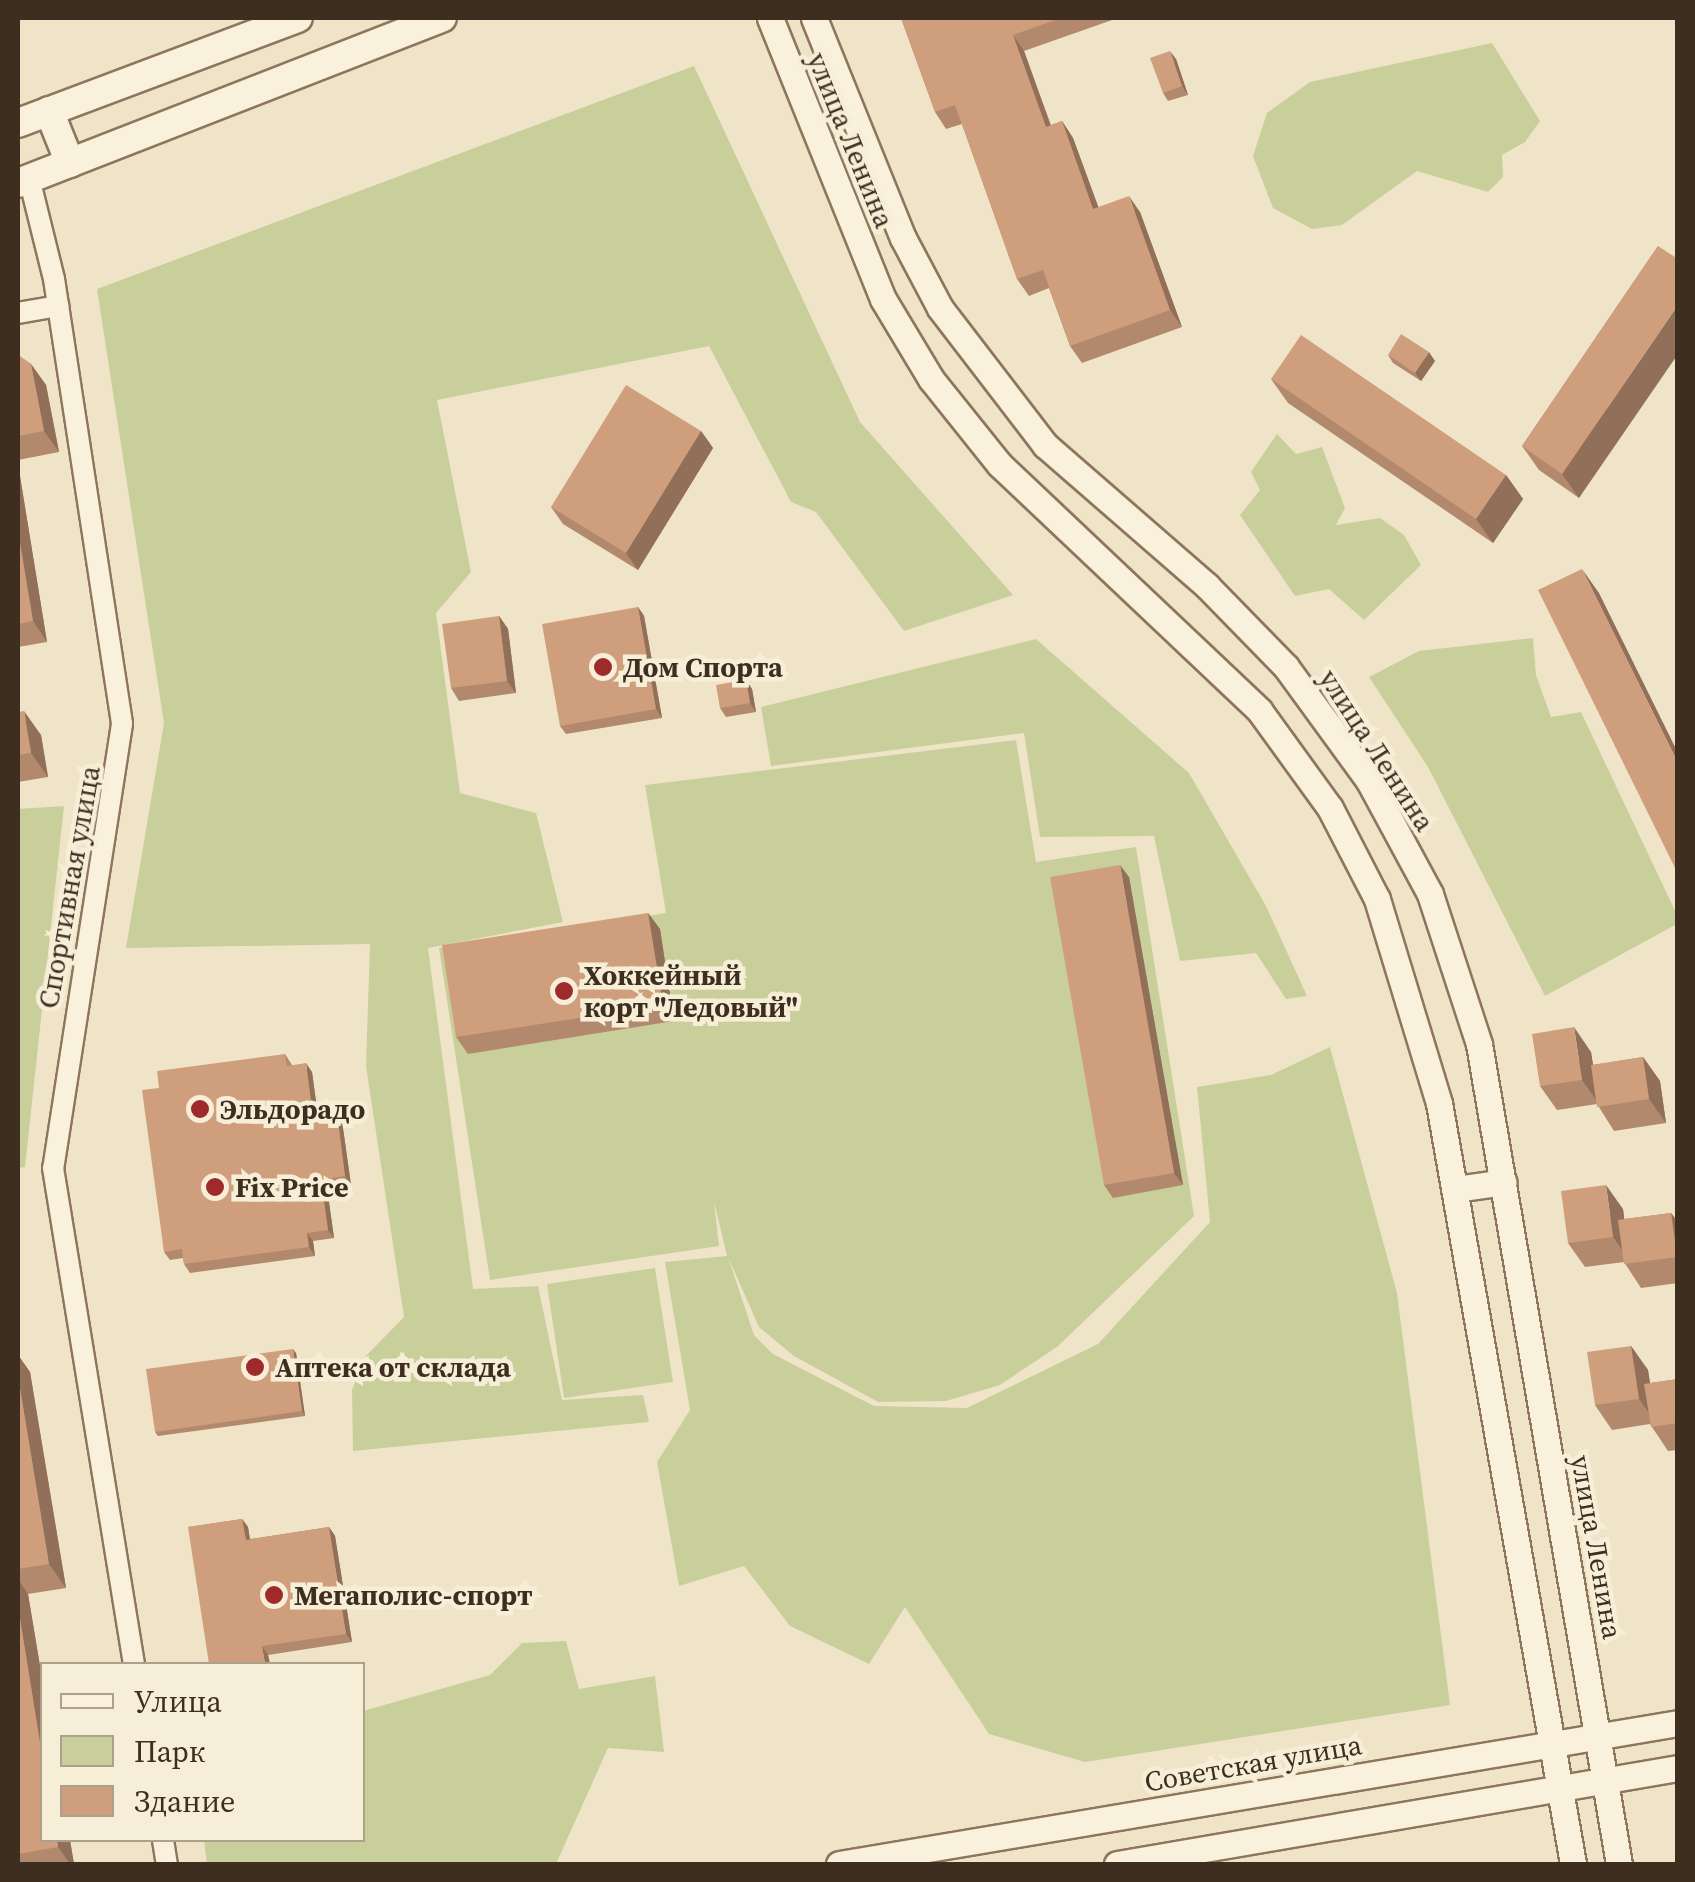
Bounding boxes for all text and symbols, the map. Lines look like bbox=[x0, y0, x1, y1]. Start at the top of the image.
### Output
street label: улица Ленина bbox=[801, 47, 901, 233]
place label: Дом Спорта bbox=[623, 650, 783, 684]
marker: Дом Спорта bbox=[592, 656, 614, 678]
street label: улица Ленина bbox=[1312, 663, 1442, 837]
street label: Спортивная улица bbox=[31, 763, 107, 1011]
place label: Хоккейный корт "Ледовый" bbox=[584, 958, 798, 1024]
marker: Хоккейный корт "Ледовый" bbox=[553, 980, 575, 1002]
place label: Эльдорадо bbox=[220, 1092, 365, 1126]
marker: Эльдорадо bbox=[189, 1098, 211, 1120]
place label: Fix Price bbox=[235, 1170, 349, 1204]
marker: Fix Price bbox=[204, 1176, 226, 1198]
place label: Аптека от склада bbox=[275, 1350, 511, 1384]
marker: Аптека от склада bbox=[244, 1356, 266, 1378]
street label: улица Ленина bbox=[1564, 1452, 1630, 1642]
place label: Мегаполис-спорт bbox=[294, 1578, 533, 1612]
marker: Мегаполис-спорт bbox=[263, 1584, 285, 1606]
legend bbox=[40, 1662, 365, 1842]
text: Улица bbox=[134, 1681, 222, 1722]
street label: Советская улица bbox=[1142, 1727, 1364, 1799]
text: Парк bbox=[134, 1731, 205, 1772]
text: Здание bbox=[134, 1781, 235, 1822]

